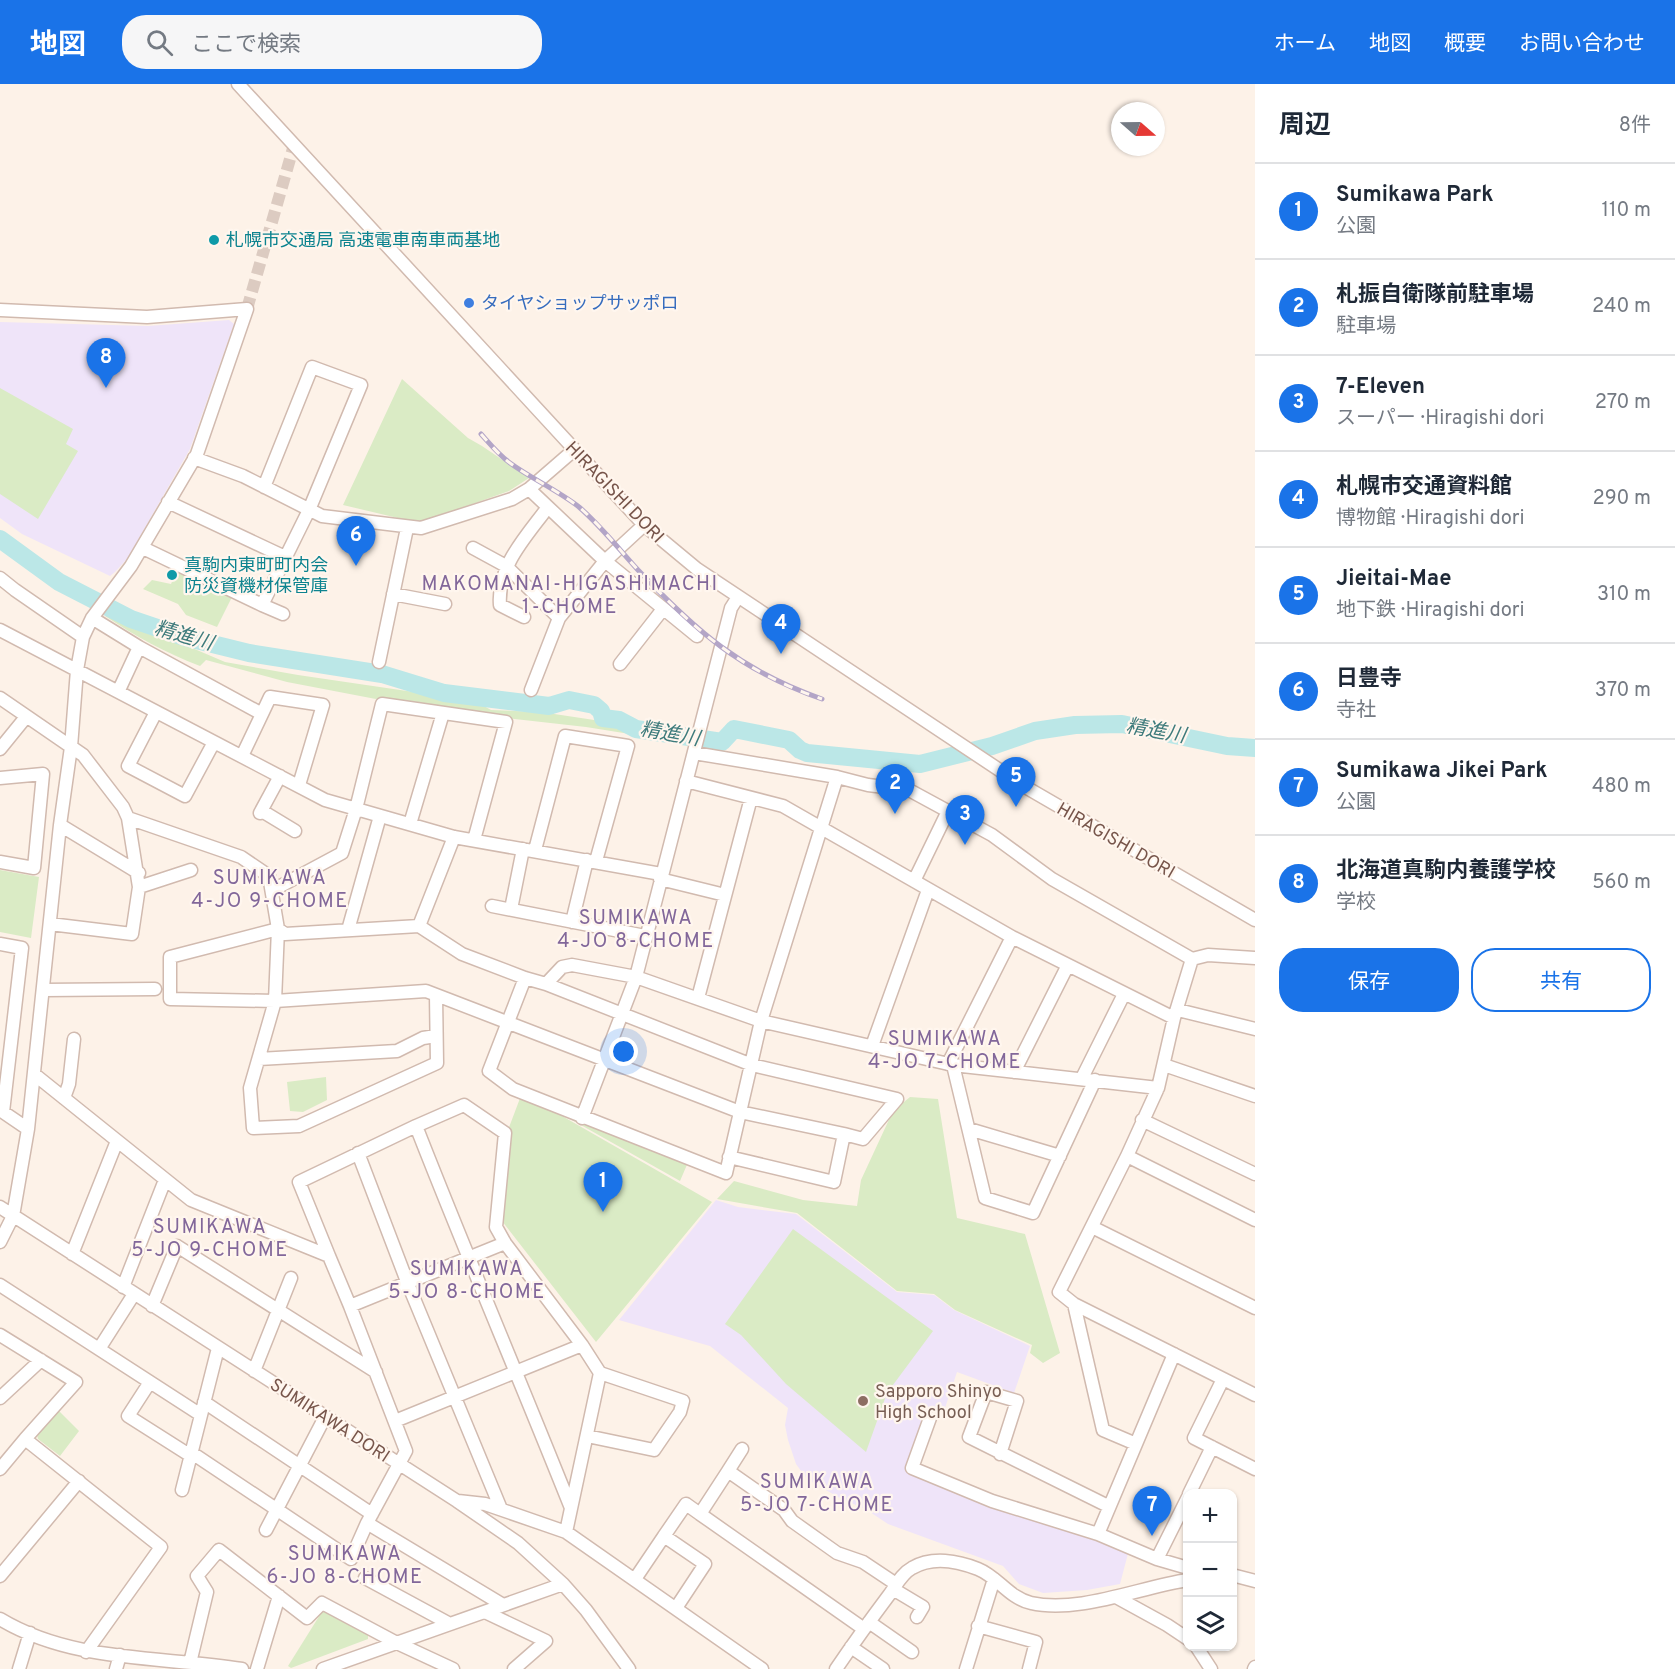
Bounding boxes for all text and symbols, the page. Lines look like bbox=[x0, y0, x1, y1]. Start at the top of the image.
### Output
search box bbox=[122, 15, 542, 69]
icon: search bbox=[143, 26, 176, 59]
text: 地図 bbox=[30, 28, 86, 64]
text: ホーム bbox=[1274, 31, 1336, 58]
text: 地図 bbox=[1369, 31, 1411, 58]
text: 概要 bbox=[1444, 31, 1486, 58]
text: お問い合わせ bbox=[1519, 31, 1645, 58]
text: ここで検索 bbox=[191, 32, 301, 59]
north arrow bbox=[1111, 102, 1165, 156]
text: 周辺 bbox=[1279, 110, 1331, 143]
text: 8件 bbox=[1619, 113, 1651, 139]
text: Sumikawa Park bbox=[1336, 182, 1493, 209]
text: 1 bbox=[1295, 198, 1303, 224]
text: 110 m bbox=[1602, 198, 1651, 224]
text: 公園 bbox=[1336, 214, 1376, 240]
place label: 札幌市交通局 高速電車南車両基地 bbox=[226, 230, 500, 253]
marker: 札幌市交通局 高速電車南車両基地 bbox=[207, 233, 221, 247]
text: 札振自衛隊前駐車場 bbox=[1336, 282, 1534, 309]
place label: タイヤショップサッポロ bbox=[481, 293, 678, 316]
text: 2 bbox=[1292, 294, 1305, 320]
text: 240 m bbox=[1592, 294, 1651, 320]
marker: タイヤショップサッポロ bbox=[462, 296, 476, 310]
text: 駐車場 bbox=[1336, 314, 1396, 340]
pin: 8 bbox=[86, 338, 126, 388]
text: 7-Eleven bbox=[1336, 374, 1425, 401]
text: 3 bbox=[1293, 390, 1305, 416]
text: 270 m bbox=[1595, 390, 1651, 416]
text: スーパー · Hiragishi dori bbox=[1336, 406, 1544, 432]
street label: HIRAGISHI DORI bbox=[559, 437, 668, 549]
text: 札幌市交通資料館 bbox=[1336, 474, 1512, 501]
text: 4 bbox=[1292, 486, 1305, 512]
text: 290 m bbox=[1593, 486, 1651, 512]
text: 博物館 · Hiragishi dori bbox=[1336, 506, 1525, 532]
pin: 6 bbox=[336, 516, 376, 566]
place label: 真駒内東町町内会 防災資機材保管庫 bbox=[184, 555, 328, 599]
text: Jieitai-Mae bbox=[1336, 566, 1451, 593]
marker: 真駒内東町町内会 防災資機材保管庫 bbox=[165, 568, 179, 582]
district label: MAKOMANAI-HIGASHIMACHI 1-CHOME bbox=[421, 572, 719, 621]
text: 5 bbox=[1292, 582, 1305, 608]
text: 310 m bbox=[1597, 582, 1651, 608]
text: 地下鉄 · Hiragishi dori bbox=[1336, 598, 1525, 624]
pin: 4 bbox=[762, 604, 800, 654]
water label: 精進川 bbox=[151, 616, 218, 658]
text: 日豊寺 bbox=[1336, 666, 1402, 693]
text: 6 bbox=[1292, 678, 1305, 704]
text: 370 m bbox=[1595, 678, 1651, 704]
text: 寺社 bbox=[1336, 698, 1376, 724]
water label: 精進川 bbox=[1124, 714, 1189, 750]
water label: 精進川 bbox=[638, 717, 703, 753]
pin: 5 bbox=[996, 758, 1036, 807]
text: Sumikawa Jikei Park bbox=[1336, 758, 1548, 785]
pin: 2 bbox=[876, 764, 914, 814]
text: 7 bbox=[1293, 774, 1304, 800]
text: 480 m bbox=[1592, 774, 1651, 800]
text: 公園 bbox=[1336, 790, 1376, 816]
pin: 3 bbox=[946, 796, 984, 845]
street label: HIRAGISHI DORI bbox=[1052, 798, 1179, 885]
text: 北海道真駒内養護学校 bbox=[1336, 858, 1556, 885]
district label: SUMIKAWA 4-JO 9-CHOME bbox=[191, 866, 349, 915]
text: 8 bbox=[1292, 870, 1305, 896]
text: 560 m bbox=[1592, 870, 1651, 896]
text: 学校 bbox=[1336, 890, 1376, 916]
district label: SUMIKAWA 4-JO 8-CHOME bbox=[557, 906, 715, 955]
button: 保存 bbox=[1279, 948, 1459, 1012]
button: 共有 bbox=[1471, 948, 1651, 1012]
district label: SUMIKAWA 4-JO 7-CHOME bbox=[868, 1027, 1022, 1076]
your location bbox=[609, 1037, 638, 1066]
pin: 1 bbox=[584, 1162, 622, 1212]
district label: SUMIKAWA 5-JO 9-CHOME bbox=[131, 1215, 289, 1264]
district label: SUMIKAWA 5-JO 8-CHOME bbox=[388, 1257, 546, 1306]
street label: SUMIKAWA DORI bbox=[265, 1374, 393, 1469]
place label: Sapporo Shinyo High School bbox=[875, 1381, 1002, 1425]
marker: Sapporo Shinyo High School bbox=[856, 1394, 870, 1408]
district label: SUMIKAWA 5-JO 7-CHOME bbox=[740, 1470, 894, 1519]
pin: 7 bbox=[1132, 1486, 1172, 1536]
map controls bbox=[1183, 1489, 1237, 1651]
button: + bbox=[1183, 1489, 1237, 1543]
district label: SUMIKAWA 6-JO 8-CHOME bbox=[266, 1542, 424, 1591]
button: − bbox=[1183, 1543, 1237, 1597]
button: layers bbox=[1183, 1597, 1237, 1651]

